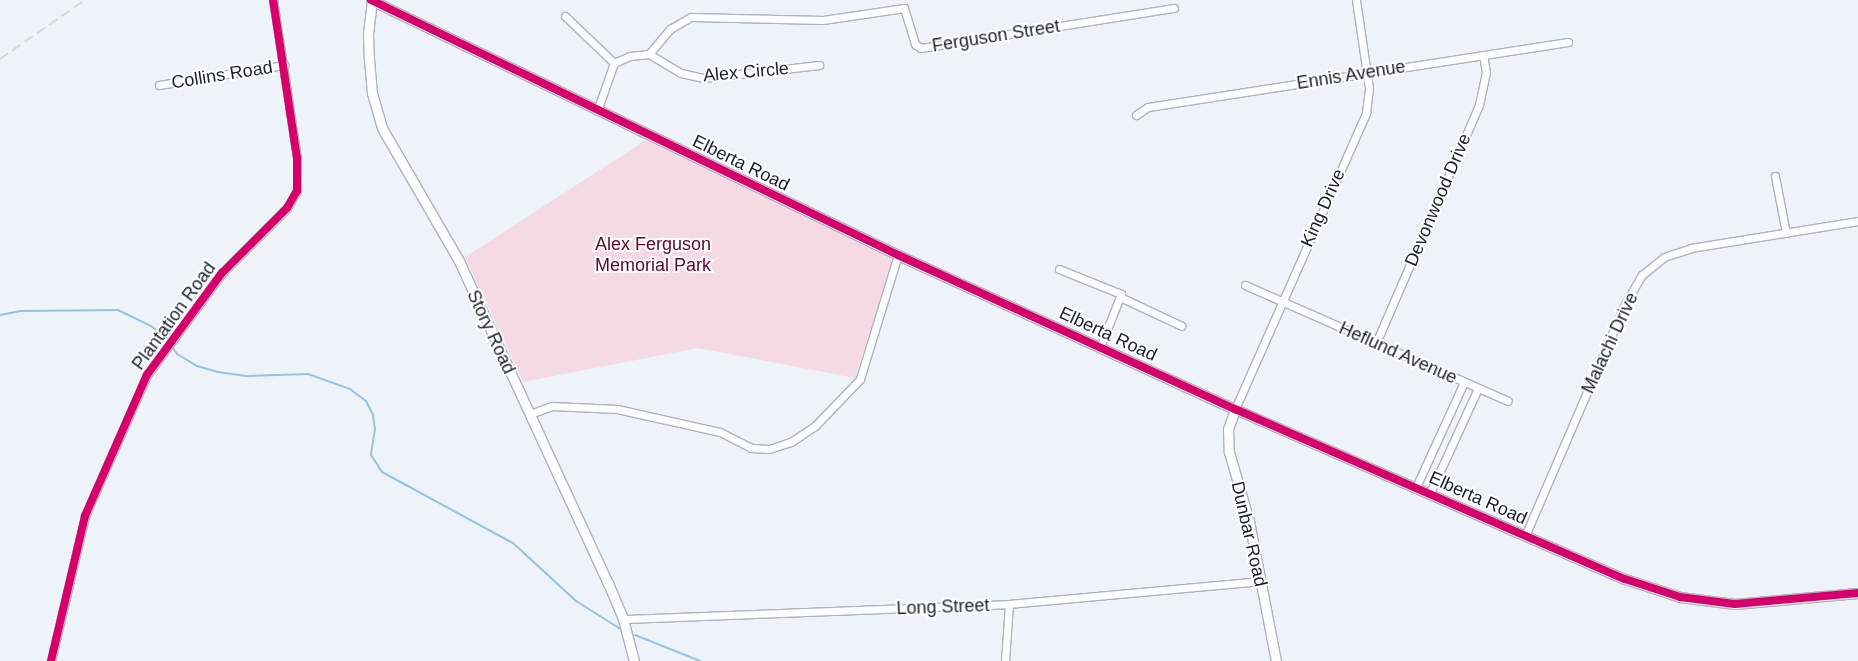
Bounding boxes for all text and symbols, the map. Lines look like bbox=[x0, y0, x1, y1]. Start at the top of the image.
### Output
street label: Ferguson Street bbox=[931, 15, 1061, 57]
street label: Collins Road bbox=[170, 56, 274, 94]
street label: Ennis Avenue bbox=[1295, 56, 1407, 94]
street label: Alex Circle bbox=[702, 57, 790, 87]
street label: Elberta Road bbox=[689, 130, 793, 196]
street label: Devonwood Drive bbox=[1400, 130, 1476, 270]
street label: King Drive bbox=[1296, 166, 1350, 250]
park label: Alex Ferguson Memorial Park bbox=[595, 234, 711, 276]
street label: Plantation Road bbox=[128, 258, 220, 374]
street label: Story Road bbox=[462, 287, 520, 377]
street label: Malachi Drive bbox=[1577, 289, 1643, 397]
street label: Elberta Road bbox=[1056, 302, 1160, 366]
street label: Heflund Avenue bbox=[1335, 317, 1461, 389]
street label: Elberta Road bbox=[1426, 467, 1530, 529]
street label: Dunbar Road bbox=[1226, 479, 1272, 589]
street label: Long Street bbox=[896, 595, 990, 619]

